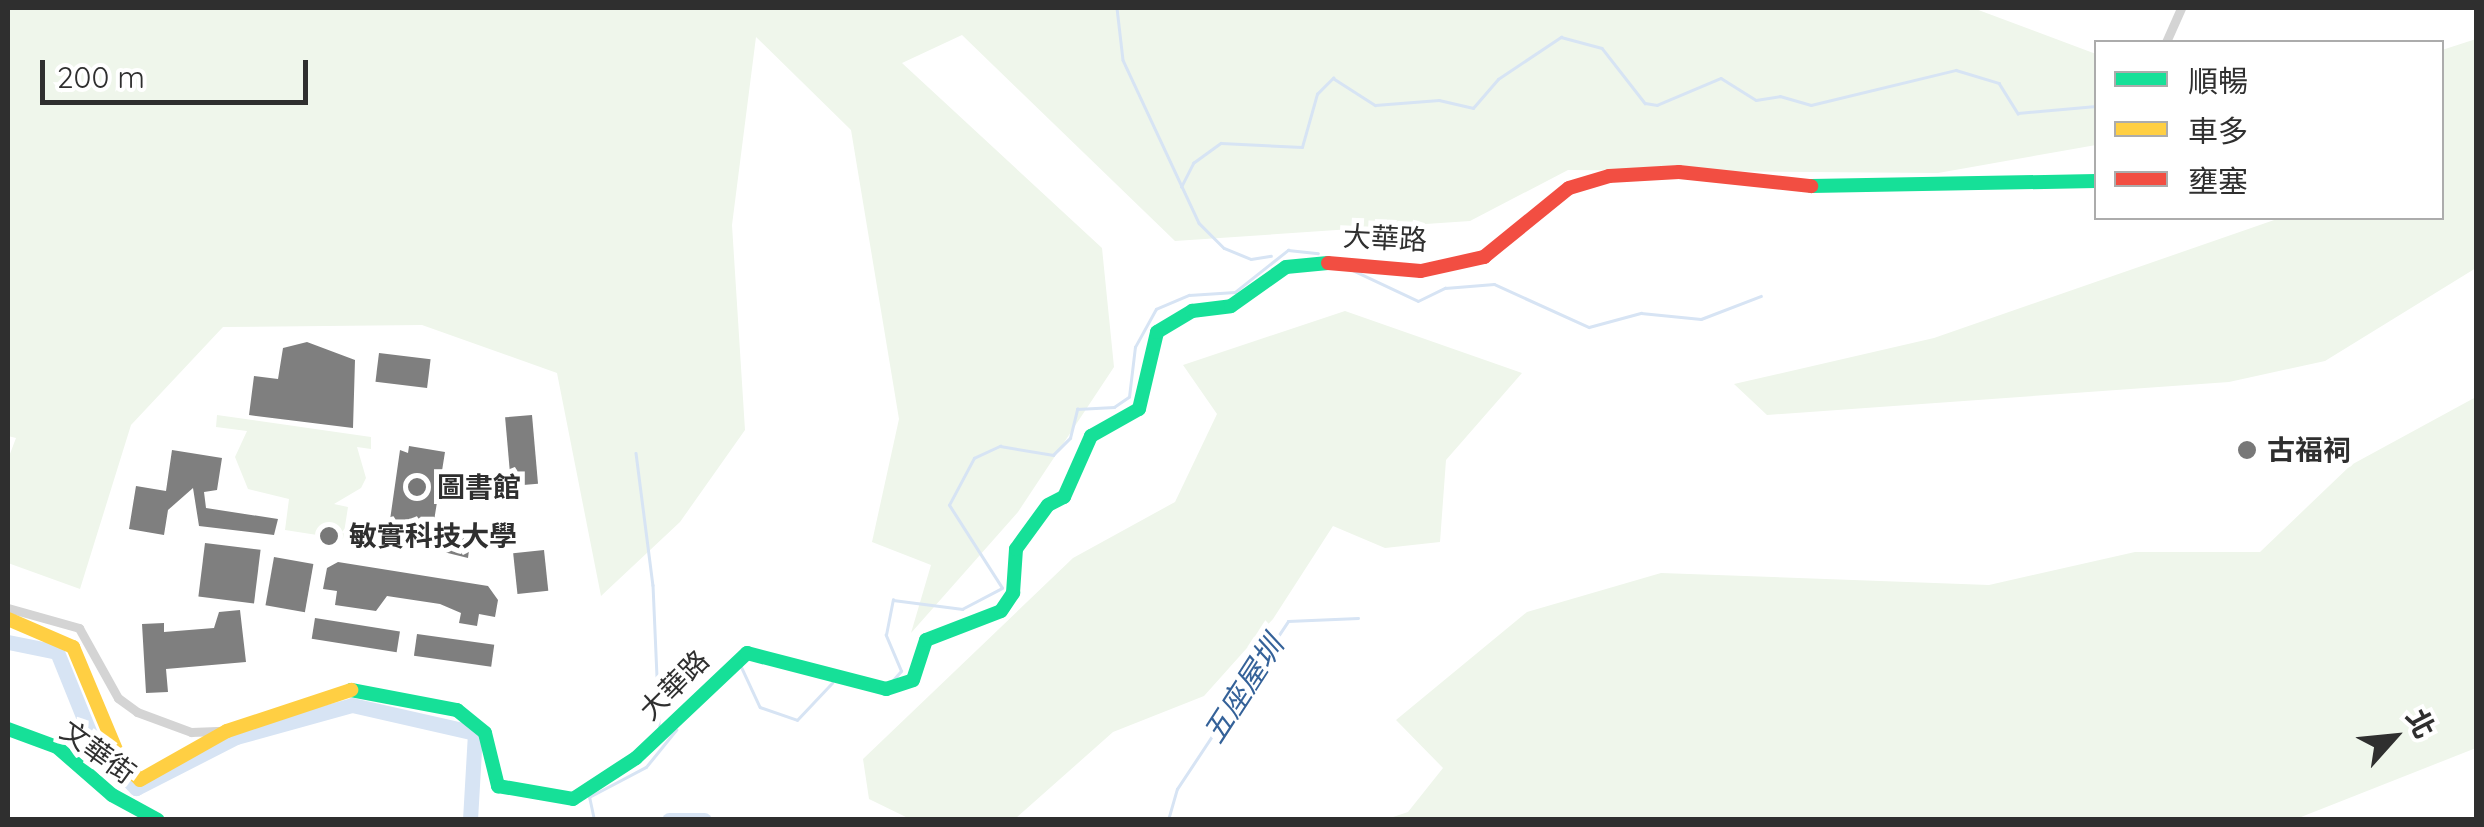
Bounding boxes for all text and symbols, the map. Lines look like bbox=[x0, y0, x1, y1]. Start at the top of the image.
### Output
scale bar bbox=[45, 40, 312, 102]
legend bbox=[2094, 40, 2444, 220]
text: 200 m bbox=[57, 58, 145, 96]
text: 順暢 bbox=[2188, 62, 2248, 100]
text: 車多 bbox=[2188, 112, 2248, 150]
text: 壅塞 bbox=[2188, 162, 2248, 200]
street label: 大華路 bbox=[1342, 219, 1428, 257]
place label: 古福祠 bbox=[2267, 433, 2351, 467]
marker: 古福祠 bbox=[2236, 439, 2258, 461]
place label: 圖書館 bbox=[437, 470, 521, 504]
marker: 圖書館 bbox=[406, 476, 428, 498]
place label: 敏實科技大學 bbox=[349, 519, 517, 553]
marker: 敏實科技大學 bbox=[318, 525, 340, 547]
water label: 五座屋圳 bbox=[1195, 629, 1291, 749]
street label: 大華路 bbox=[632, 643, 716, 727]
north arrow bbox=[2344, 687, 2444, 787]
text: 北 bbox=[2399, 703, 2443, 744]
street label: 文華街 bbox=[54, 714, 142, 790]

